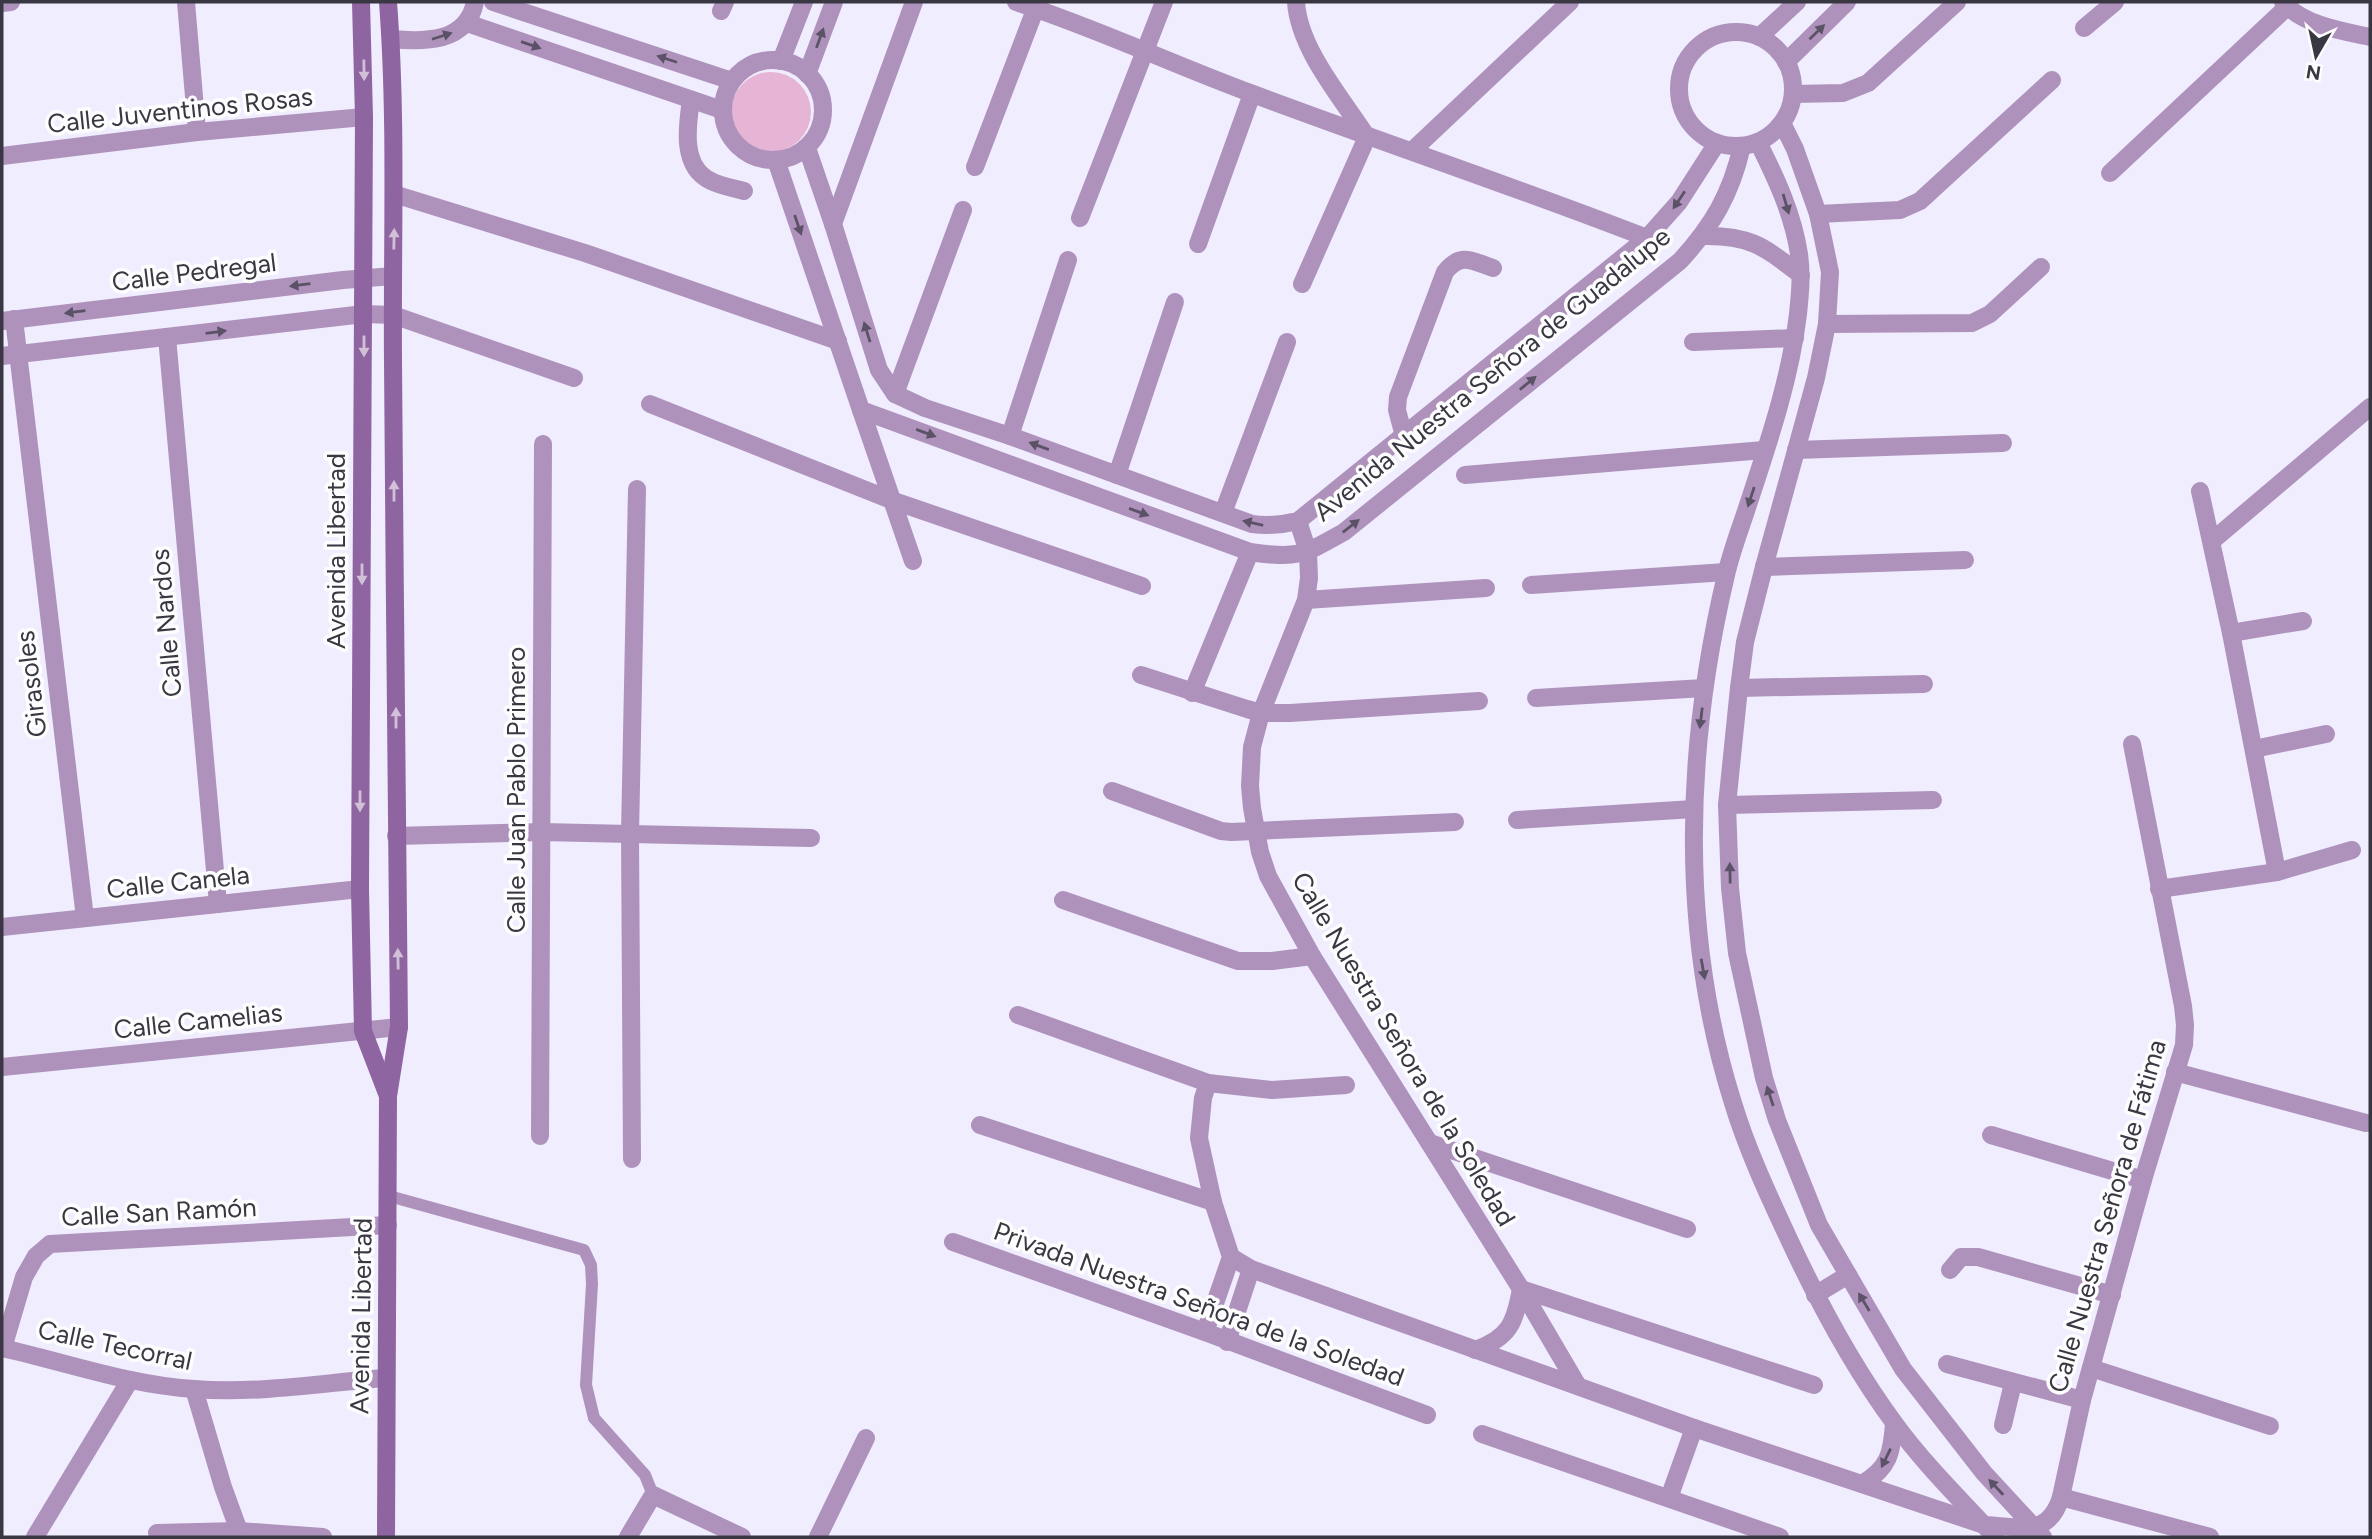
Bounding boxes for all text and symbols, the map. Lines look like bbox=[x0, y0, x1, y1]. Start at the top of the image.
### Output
north arrow bbox=[2281, 21, 2351, 91]
one-way arrow bbox=[1808, 23, 1825, 40]
one-way arrow bbox=[815, 27, 826, 48]
one-way arrow bbox=[431, 31, 452, 41]
one-way arrow bbox=[521, 40, 542, 51]
one-way arrow bbox=[656, 53, 677, 64]
one-way arrow bbox=[358, 59, 370, 81]
text: N bbox=[2304, 60, 2322, 85]
street label: Calle Juventinos Rosas bbox=[46, 80, 314, 140]
one-way arrow bbox=[1672, 191, 1686, 209]
one-way arrow bbox=[1781, 194, 1791, 215]
one-way arrow bbox=[793, 214, 804, 235]
street label: Avenida Nuestra Señora de Guadalupe bbox=[1307, 220, 1677, 528]
one-way arrow bbox=[388, 228, 399, 250]
street label: Calle Pedregal bbox=[110, 246, 278, 298]
one-way arrow bbox=[289, 280, 311, 291]
one-way arrow bbox=[63, 307, 85, 318]
one-way arrow bbox=[862, 321, 872, 342]
one-way arrow bbox=[205, 326, 227, 337]
one-way arrow bbox=[358, 336, 370, 358]
one-way arrow bbox=[1519, 376, 1537, 391]
one-way arrow bbox=[915, 428, 936, 439]
one-way arrow bbox=[1028, 440, 1049, 451]
street label: Avenida Libertad bbox=[320, 453, 352, 649]
one-way arrow bbox=[388, 480, 400, 502]
one-way arrow bbox=[1745, 486, 1755, 507]
one-way arrow bbox=[1129, 506, 1150, 517]
one-way arrow bbox=[1242, 517, 1264, 528]
one-way arrow bbox=[1342, 519, 1360, 534]
street label: Calle Nardos bbox=[144, 548, 188, 698]
one-way arrow bbox=[356, 563, 368, 585]
street label: Girasoles bbox=[9, 629, 53, 739]
street label: Calle Juan Pablo Primero bbox=[500, 647, 532, 933]
one-way arrow bbox=[390, 707, 401, 729]
one-way arrow bbox=[1695, 707, 1706, 729]
one-way arrow bbox=[354, 791, 366, 813]
street label: Calle Canela bbox=[105, 859, 251, 905]
one-way arrow bbox=[1724, 862, 1736, 884]
street label: Calle Nuestra Señora de la Soledad bbox=[1285, 866, 1523, 1232]
one-way arrow bbox=[392, 947, 404, 969]
one-way arrow bbox=[1698, 958, 1709, 980]
street label: Calle Camelias bbox=[112, 996, 284, 1046]
street label: Calle Nuestra Señora de Fátima bbox=[2041, 1036, 2173, 1396]
one-way arrow bbox=[1764, 1086, 1774, 1107]
street label: Calle San Ramón bbox=[61, 1191, 257, 1233]
street label: Privada Nuestra Señora de la Soledad bbox=[989, 1215, 1409, 1393]
street label: Avenida Libertad bbox=[343, 1218, 379, 1414]
one-way arrow bbox=[1858, 1293, 1871, 1312]
street label: Calle Tecorral bbox=[35, 1313, 195, 1377]
one-way arrow bbox=[1881, 1449, 1893, 1469]
one-way arrow bbox=[1989, 1479, 2005, 1496]

